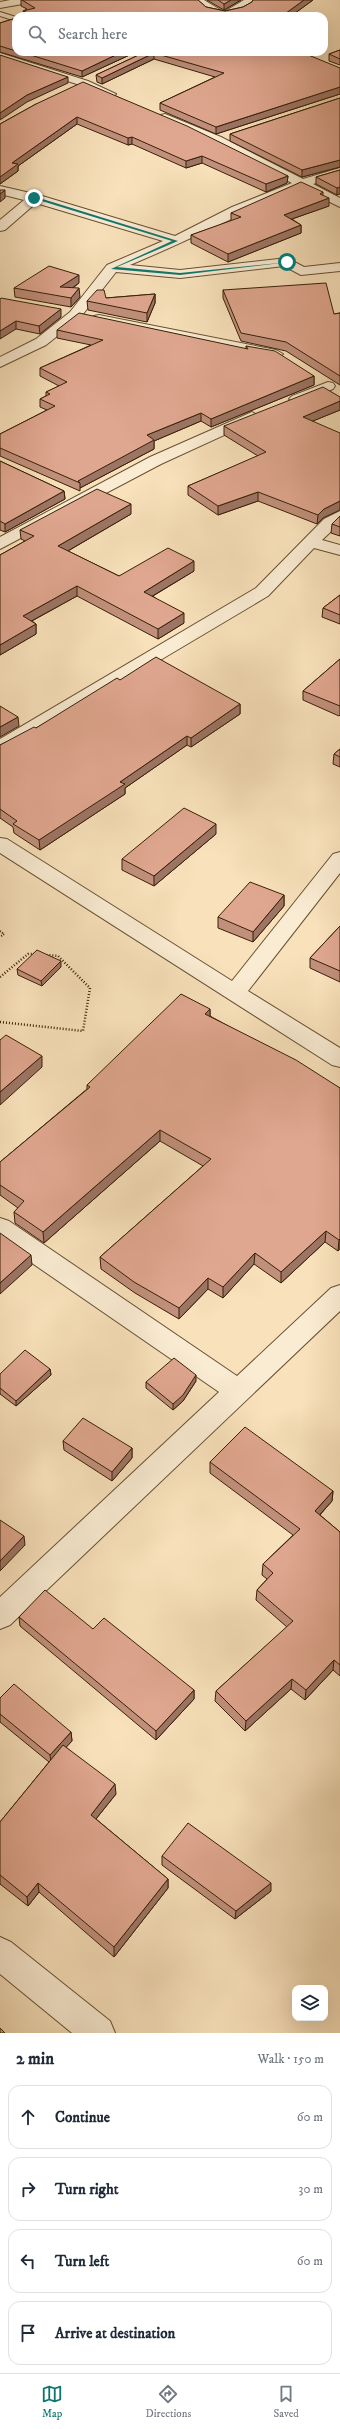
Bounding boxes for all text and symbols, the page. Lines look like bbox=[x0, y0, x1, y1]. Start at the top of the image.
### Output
search box bbox=[12, 12, 328, 56]
icon: search bbox=[26, 23, 48, 45]
text: Search here bbox=[58, 25, 127, 44]
route end bbox=[25, 189, 43, 207]
route start bbox=[278, 253, 296, 271]
map controls bbox=[292, 1985, 328, 2021]
button: layers bbox=[292, 1985, 328, 2021]
text: 2 min bbox=[16, 2048, 54, 2070]
text: Walk · 150 m bbox=[258, 2051, 324, 2067]
icon: ahead bbox=[17, 2106, 39, 2128]
text: Continue bbox=[55, 2108, 110, 2127]
text: 60 m bbox=[297, 2109, 323, 2125]
icon: right bbox=[17, 2178, 39, 2200]
text: Turn right bbox=[55, 2180, 118, 2199]
text: 30 m bbox=[299, 2181, 323, 2197]
icon: left bbox=[17, 2250, 39, 2272]
text: Turn left bbox=[55, 2252, 109, 2271]
text: 60 m bbox=[297, 2253, 323, 2269]
icon: arrive bbox=[17, 2322, 39, 2344]
text: Arrive at destination bbox=[55, 2324, 175, 2343]
tab: Map bbox=[41, 2383, 63, 2421]
tab: Directions bbox=[146, 2383, 191, 2421]
tab: Saved bbox=[274, 2383, 299, 2421]

